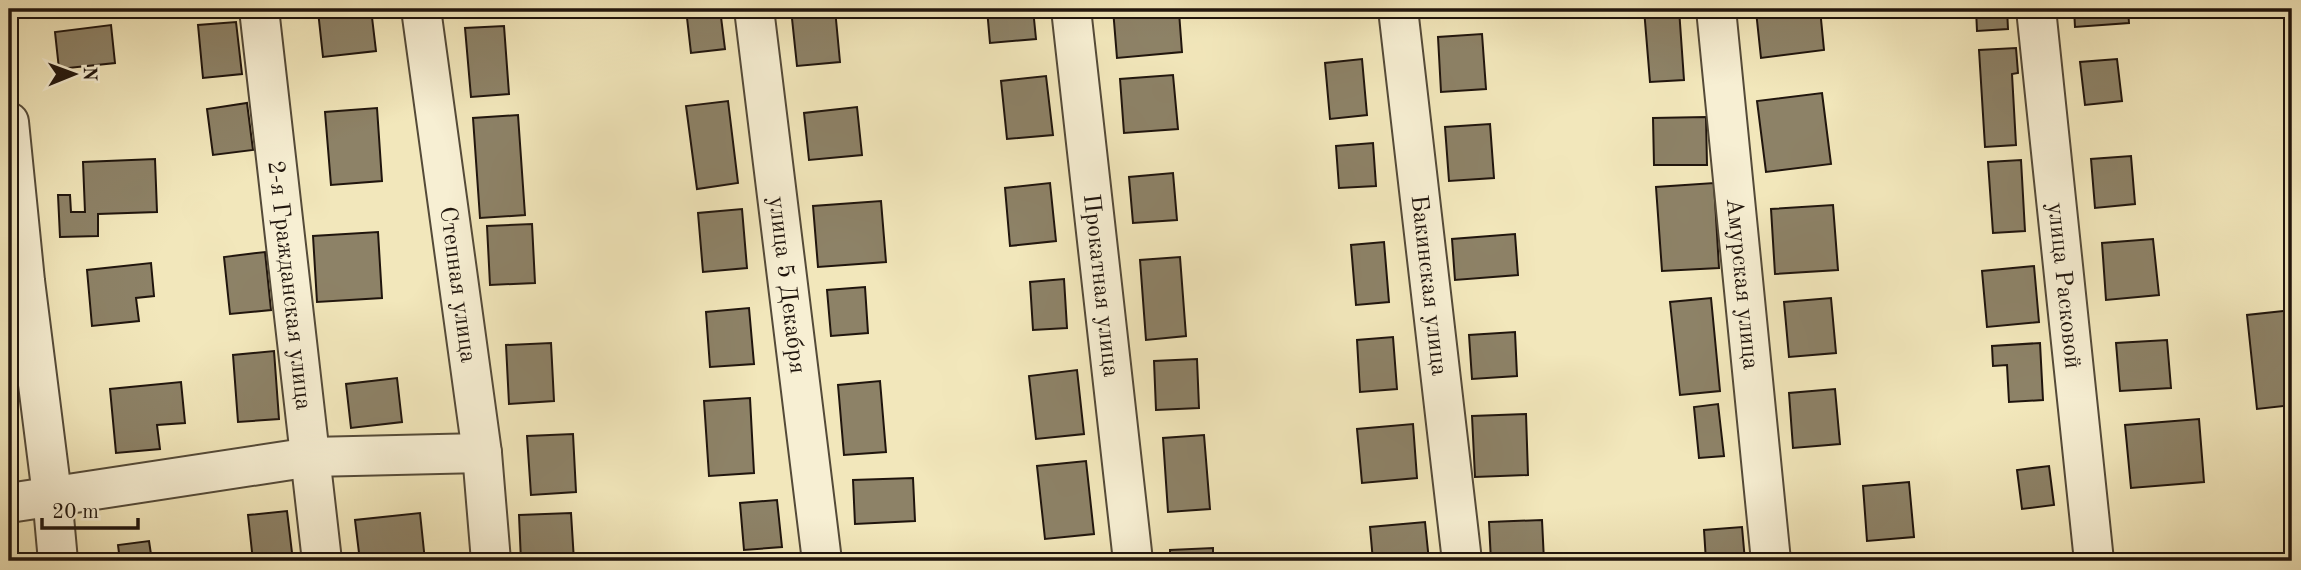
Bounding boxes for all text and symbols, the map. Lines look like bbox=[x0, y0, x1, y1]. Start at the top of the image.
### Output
north arrow bbox=[38, 38, 108, 108]
text: N bbox=[79, 66, 98, 82]
street label: 2-я Гражданская улица bbox=[262, 159, 315, 412]
street label: Прокатная улица bbox=[1078, 193, 1122, 378]
street label: Бакинская улица bbox=[1406, 194, 1450, 377]
street label: улица 5 Декабря bbox=[763, 195, 809, 375]
street label: Амурская улица bbox=[1721, 197, 1762, 371]
street label: улица Расковой bbox=[2042, 201, 2084, 370]
street label: Степная улица bbox=[434, 205, 479, 364]
scale bar bbox=[42, 486, 138, 530]
text: 20 m bbox=[52, 502, 99, 523]

